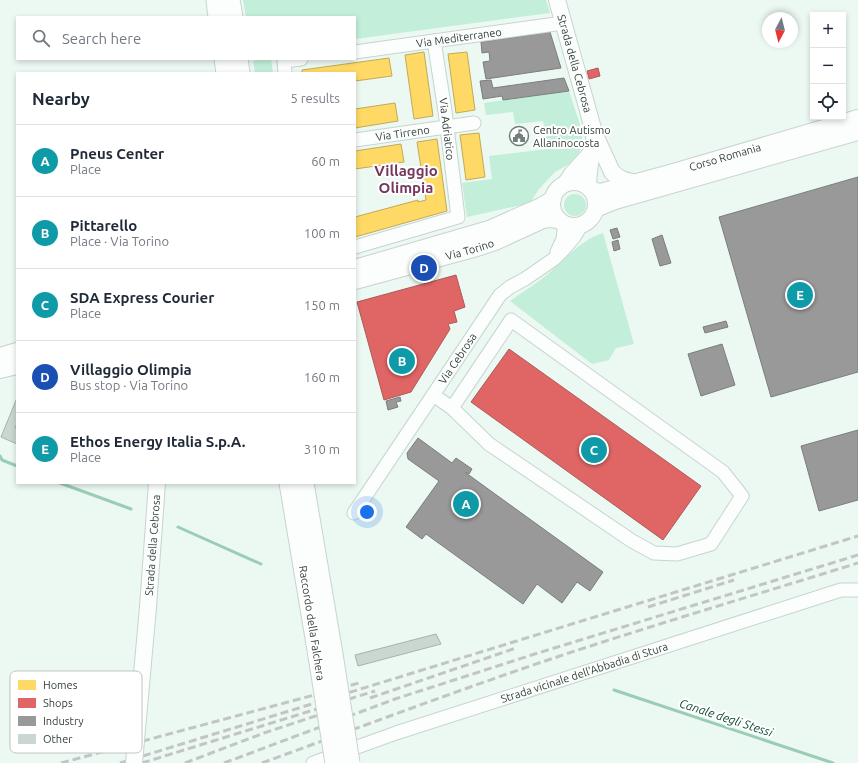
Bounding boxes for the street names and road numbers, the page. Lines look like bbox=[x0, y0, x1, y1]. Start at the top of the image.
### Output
street label: Strada della Cebrosa bbox=[555, 13, 594, 114]
street label: Via Mediterraneo bbox=[415, 26, 502, 49]
street label: Via Adriatico bbox=[437, 97, 457, 161]
street label: Via Tirreno bbox=[375, 123, 430, 143]
street label: Corso Romania bbox=[688, 141, 762, 173]
street label: Via Torino bbox=[444, 237, 496, 262]
street label: Via Cebrosa bbox=[436, 331, 479, 386]
street label: Strada della Cebrosa bbox=[143, 494, 162, 596]
street label: Raccordo della Falchera bbox=[297, 565, 327, 681]
street label: Strada vicinale dell'Abbadia di Stura bbox=[499, 640, 669, 705]

